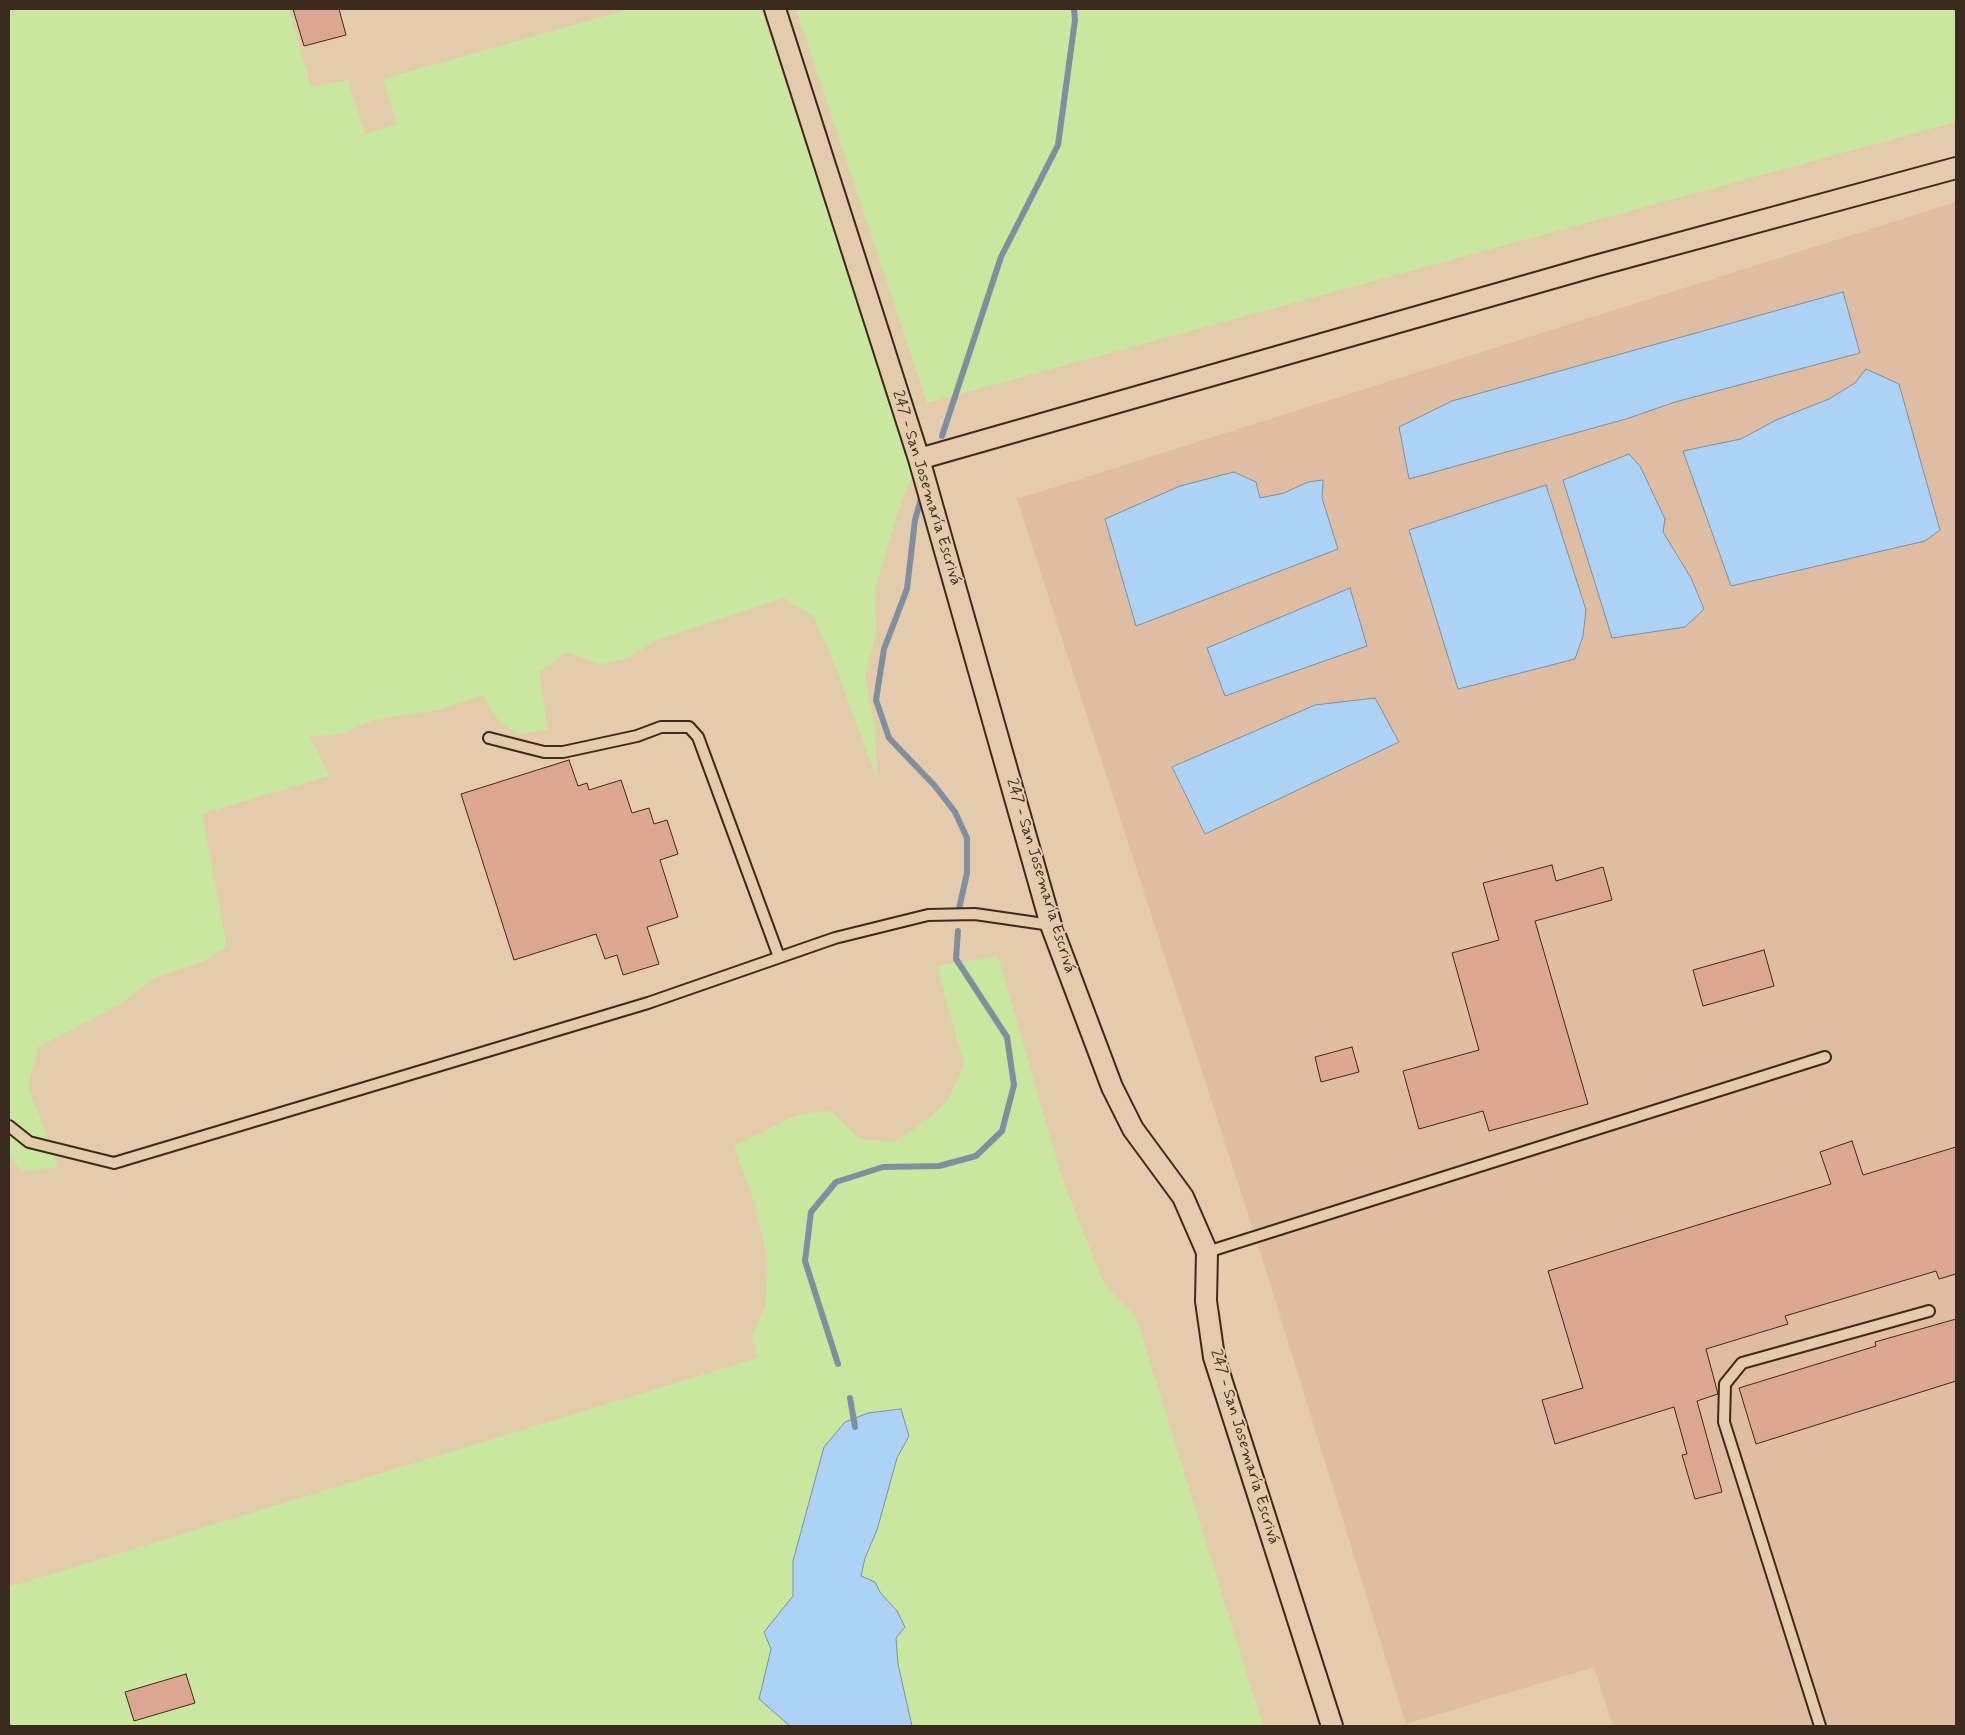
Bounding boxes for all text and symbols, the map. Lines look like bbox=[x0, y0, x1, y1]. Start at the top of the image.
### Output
street label: 247 - San Josemaría Escrivá bbox=[887, 388, 965, 588]
street label: 247 - San Josemaría Escrivá bbox=[1001, 776, 1079, 976]
street label: 247 - San Josemaría Escrivá bbox=[1205, 1347, 1283, 1547]

